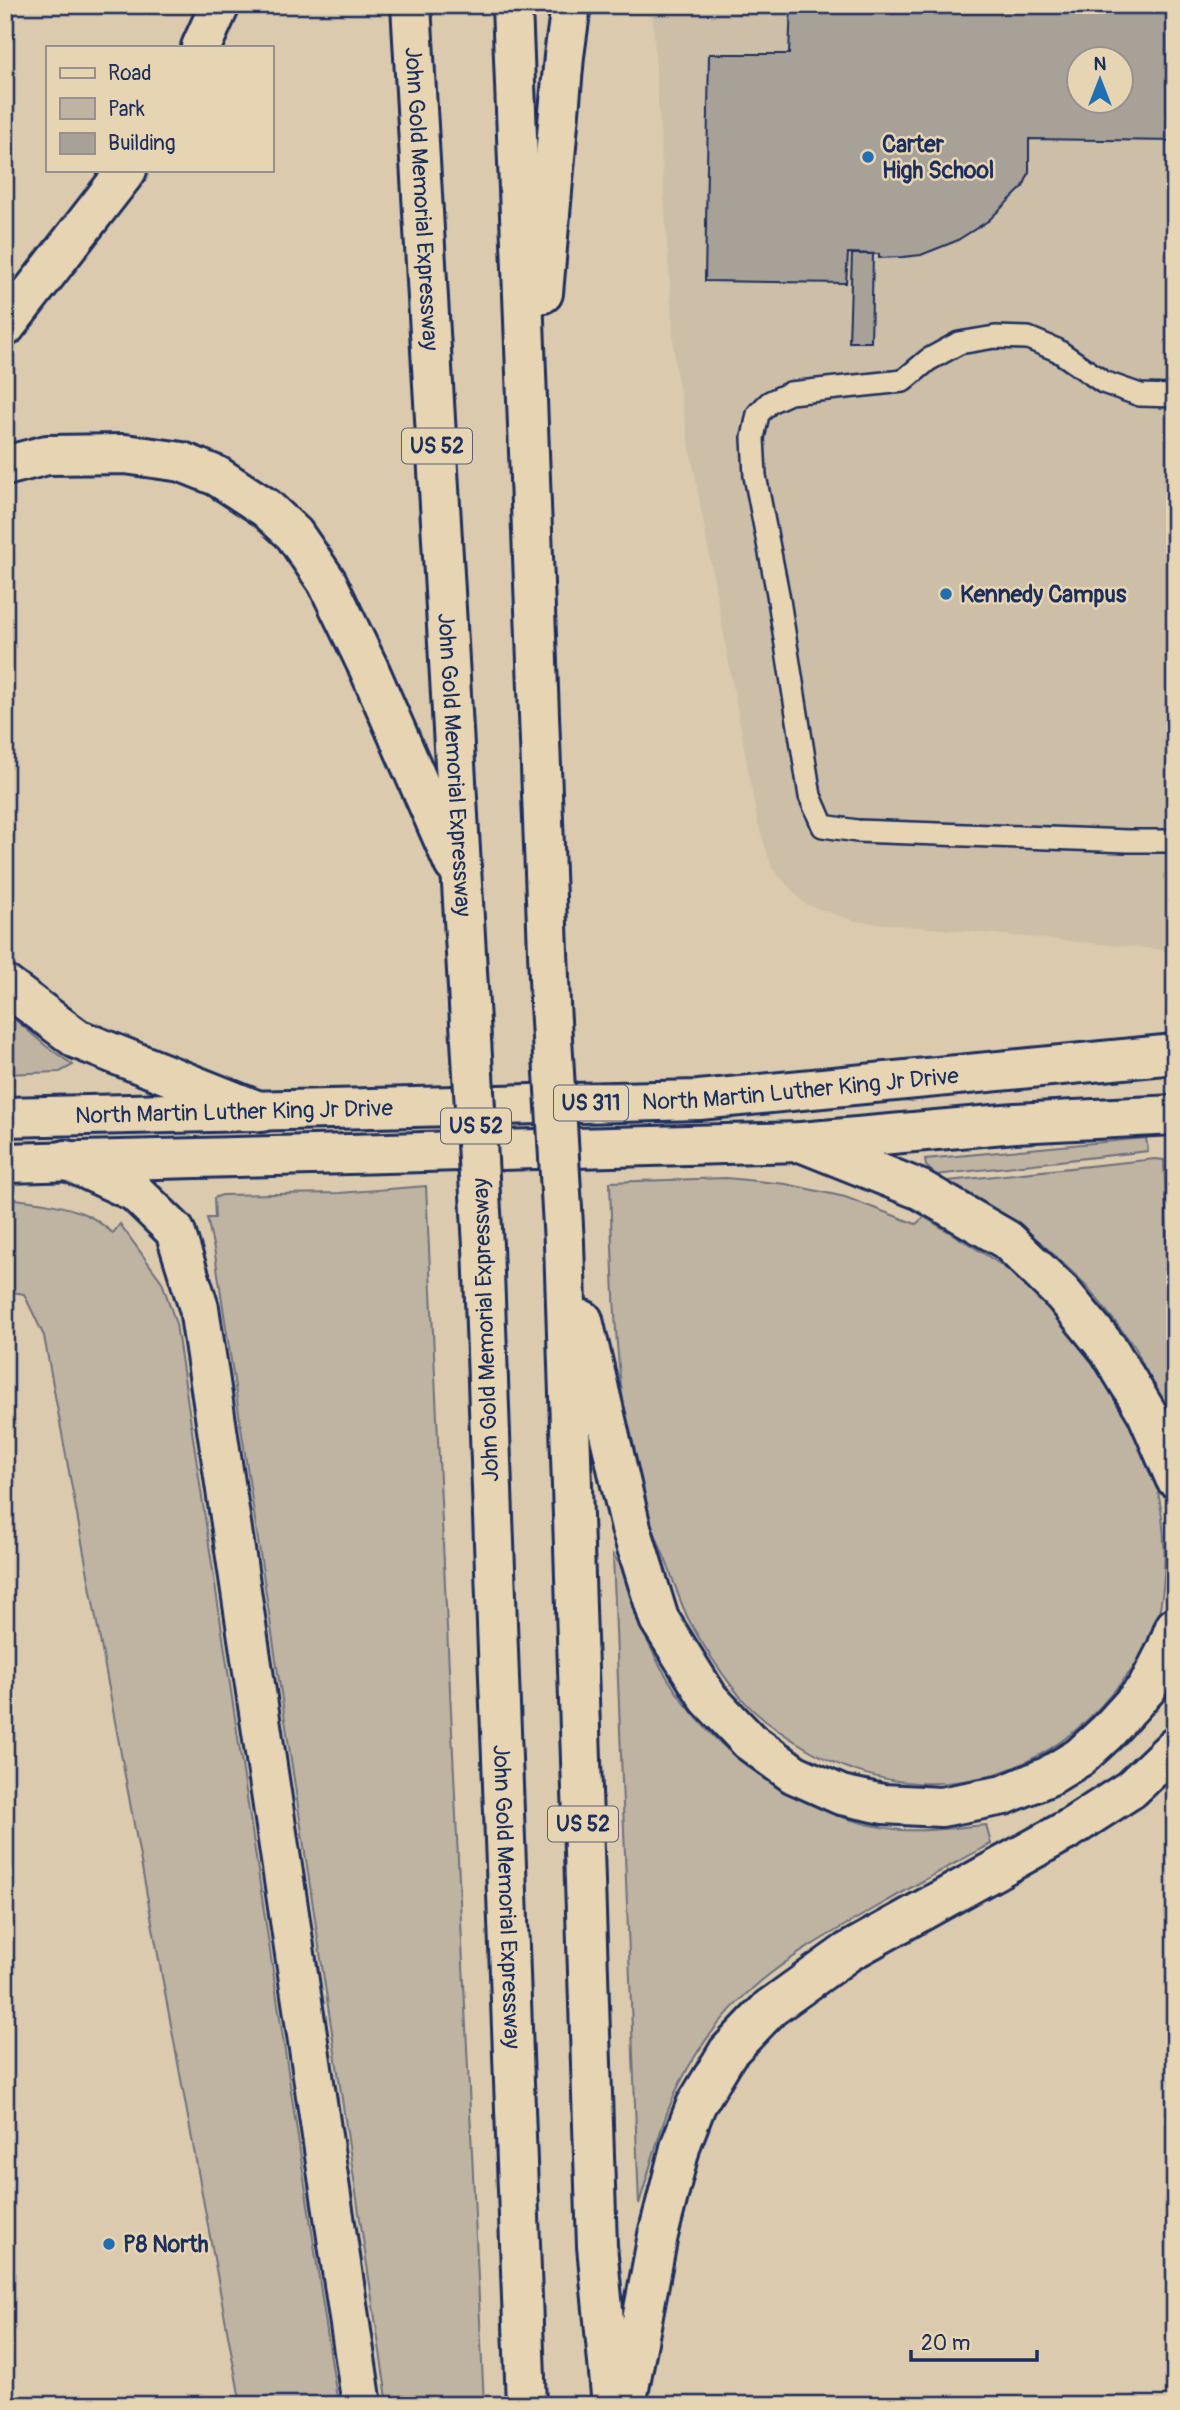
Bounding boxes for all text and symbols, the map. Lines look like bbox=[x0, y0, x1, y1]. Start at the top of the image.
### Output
legend bbox=[46, 46, 273, 172]
street label: John Gold Memorial Expressway bbox=[398, 46, 445, 352]
north arrow bbox=[1064, 46, 1134, 116]
text: N bbox=[1094, 52, 1107, 76]
text: Road bbox=[108, 60, 152, 87]
text: Park bbox=[108, 96, 145, 123]
text: Building bbox=[108, 130, 175, 157]
place label: Carter High School bbox=[882, 130, 994, 185]
marker: Carter High School bbox=[860, 149, 876, 165]
road number: US 52 bbox=[402, 428, 472, 464]
place label: Kennedy Campus bbox=[960, 580, 1127, 609]
marker: Kennedy Campus bbox=[938, 586, 954, 602]
street label: John Gold Memorial Expressway bbox=[431, 612, 478, 918]
street label: North Martin Luther King Jr Drive bbox=[642, 1061, 961, 1116]
road number: US 311 bbox=[554, 1086, 628, 1120]
street label: North Martin Luther King Jr Drive bbox=[75, 1093, 394, 1130]
road number: US 52 bbox=[441, 1108, 511, 1144]
street label: John Gold Memorial Expressway bbox=[466, 1177, 505, 1483]
street label: John Gold Memorial Expressway bbox=[487, 1744, 527, 2049]
road number: US 52 bbox=[548, 1806, 618, 1842]
place label: P8 North bbox=[123, 2230, 209, 2259]
marker: P8 North bbox=[101, 2236, 117, 2252]
scale bar bbox=[911, 2319, 1036, 2363]
text: 20 m bbox=[921, 2330, 970, 2357]

